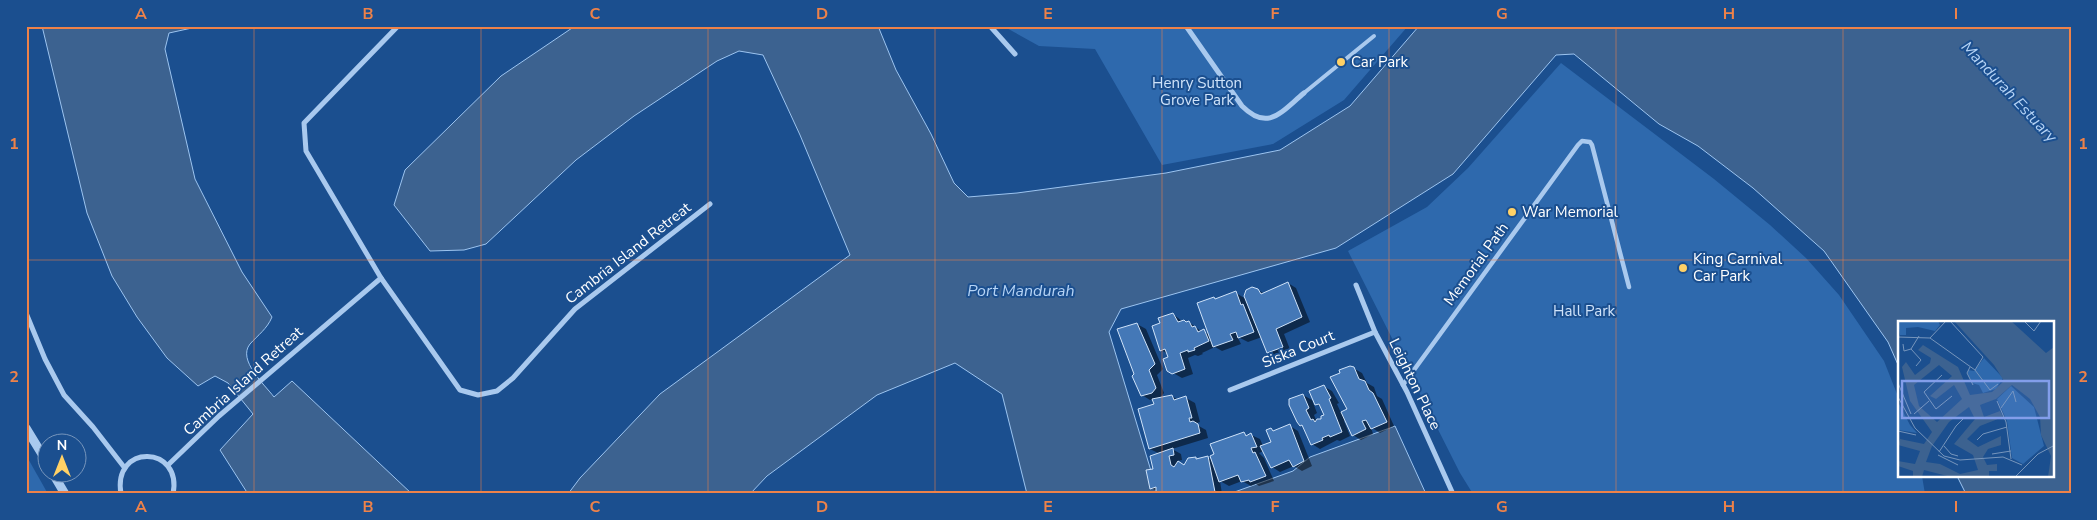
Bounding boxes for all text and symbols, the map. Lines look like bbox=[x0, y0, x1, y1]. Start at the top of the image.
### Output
text: A bbox=[135, 3, 147, 25]
text: B bbox=[362, 3, 374, 25]
text: C bbox=[590, 3, 601, 25]
text: D bbox=[816, 3, 828, 25]
text: E bbox=[1043, 3, 1053, 25]
text: F bbox=[1271, 3, 1280, 25]
text: G bbox=[1496, 3, 1508, 25]
text: H bbox=[1723, 3, 1735, 25]
text: I bbox=[1954, 3, 1958, 25]
water label: Mandurah Estuary bbox=[1956, 37, 2062, 148]
place label: Car Park bbox=[1351, 52, 1408, 72]
marker: Car Park bbox=[1335, 56, 1347, 68]
park label: Henry Sutton Grove Park bbox=[1152, 73, 1242, 110]
text: 1 bbox=[9, 133, 19, 155]
text: 1 bbox=[2078, 133, 2088, 155]
street label: Cambria Island Retreat bbox=[561, 197, 695, 308]
place label: War Memorial bbox=[1522, 202, 1619, 222]
marker: War Memorial bbox=[1506, 206, 1518, 218]
street label: Memorial Path bbox=[1439, 219, 1513, 309]
place label: King Carnival Car Park bbox=[1693, 249, 1783, 286]
marker: King Carnival Car Park bbox=[1677, 262, 1689, 274]
water label: Port Mandurah bbox=[967, 280, 1075, 302]
park label: Hall Park bbox=[1553, 301, 1616, 321]
street label: Cambria Island Retreat bbox=[179, 321, 308, 440]
inset map bbox=[1898, 321, 2054, 478]
street label: Siska Court bbox=[1259, 325, 1338, 373]
street label: Leighton Place bbox=[1384, 335, 1446, 433]
text: 2 bbox=[9, 366, 19, 388]
text: 2 bbox=[2078, 366, 2088, 388]
north arrow bbox=[38, 432, 88, 482]
text: N bbox=[57, 436, 67, 455]
text: A bbox=[135, 496, 147, 518]
text: B bbox=[362, 496, 374, 518]
text: C bbox=[590, 496, 601, 518]
text: D bbox=[816, 496, 828, 518]
text: E bbox=[1043, 496, 1053, 518]
text: F bbox=[1271, 496, 1280, 518]
text: G bbox=[1496, 496, 1508, 518]
text: H bbox=[1723, 496, 1735, 518]
text: I bbox=[1954, 496, 1958, 518]

